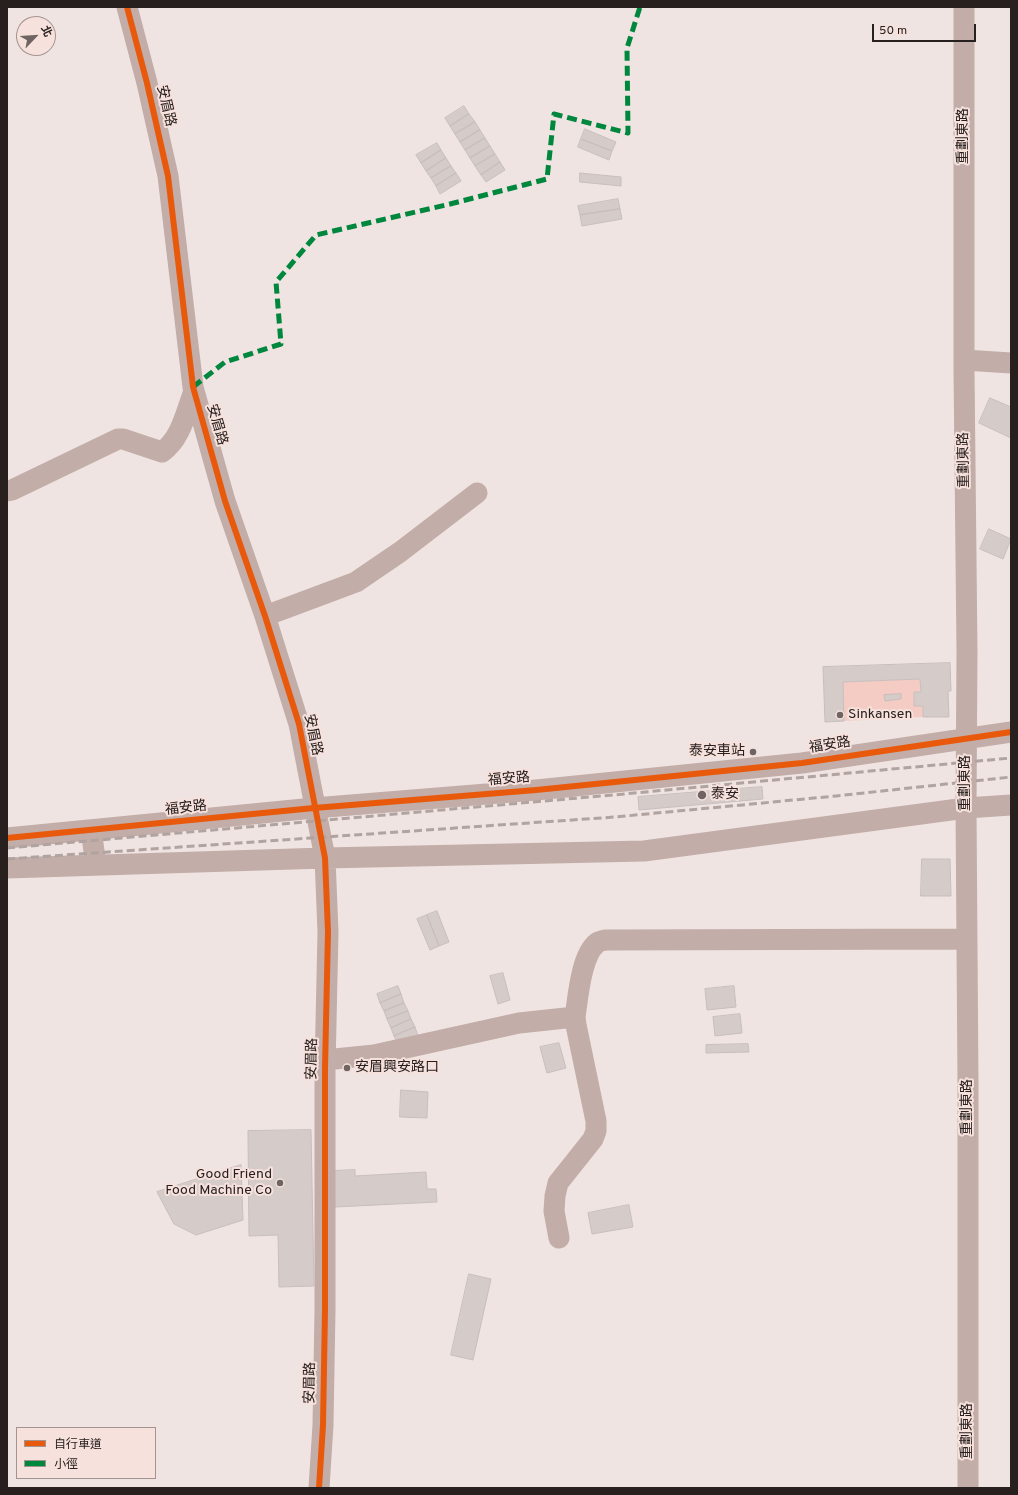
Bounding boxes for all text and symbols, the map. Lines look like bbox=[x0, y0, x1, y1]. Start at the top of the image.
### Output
north arrow bbox=[16, 16, 56, 56]
scale bar bbox=[874, 16, 978, 42]
text: 北 bbox=[37, 23, 55, 39]
text: 50 m bbox=[879, 23, 907, 39]
street label: 安眉路 bbox=[152, 84, 178, 128]
street label: 重劃東路 bbox=[956, 108, 972, 164]
street label: 安眉路 bbox=[202, 402, 230, 448]
street label: 重劃東路 bbox=[956, 432, 974, 488]
place label: Sinkansen bbox=[848, 707, 912, 723]
marker: Sinkansen bbox=[835, 710, 845, 720]
street label: 安眉路 bbox=[299, 713, 325, 757]
street label: 福安路 bbox=[808, 734, 852, 758]
place label: 泰安車站 bbox=[689, 744, 745, 760]
marker: 泰安車站 bbox=[748, 747, 758, 757]
street label: 重劃東路 bbox=[958, 755, 974, 811]
street label: 福安路 bbox=[487, 770, 531, 790]
place label: 泰安 bbox=[711, 787, 739, 803]
marker: 泰安 bbox=[696, 789, 708, 801]
street label: 福安路 bbox=[164, 798, 208, 820]
street label: 安眉路 bbox=[304, 1038, 322, 1080]
place label: 安眉興安路口 bbox=[355, 1060, 439, 1076]
marker: 安眉興安路口 bbox=[342, 1063, 352, 1073]
street label: 重劃東路 bbox=[960, 1079, 976, 1135]
place label: Good Friend Food Machine Co bbox=[165, 1167, 272, 1200]
marker: Good Friend Food Machine Co bbox=[275, 1178, 285, 1188]
street label: 安眉路 bbox=[302, 1362, 320, 1404]
street label: 重劃東路 bbox=[960, 1403, 976, 1459]
legend bbox=[16, 1427, 156, 1479]
text: 自行車道 bbox=[54, 1437, 102, 1453]
text: 小徑 bbox=[54, 1457, 78, 1473]

